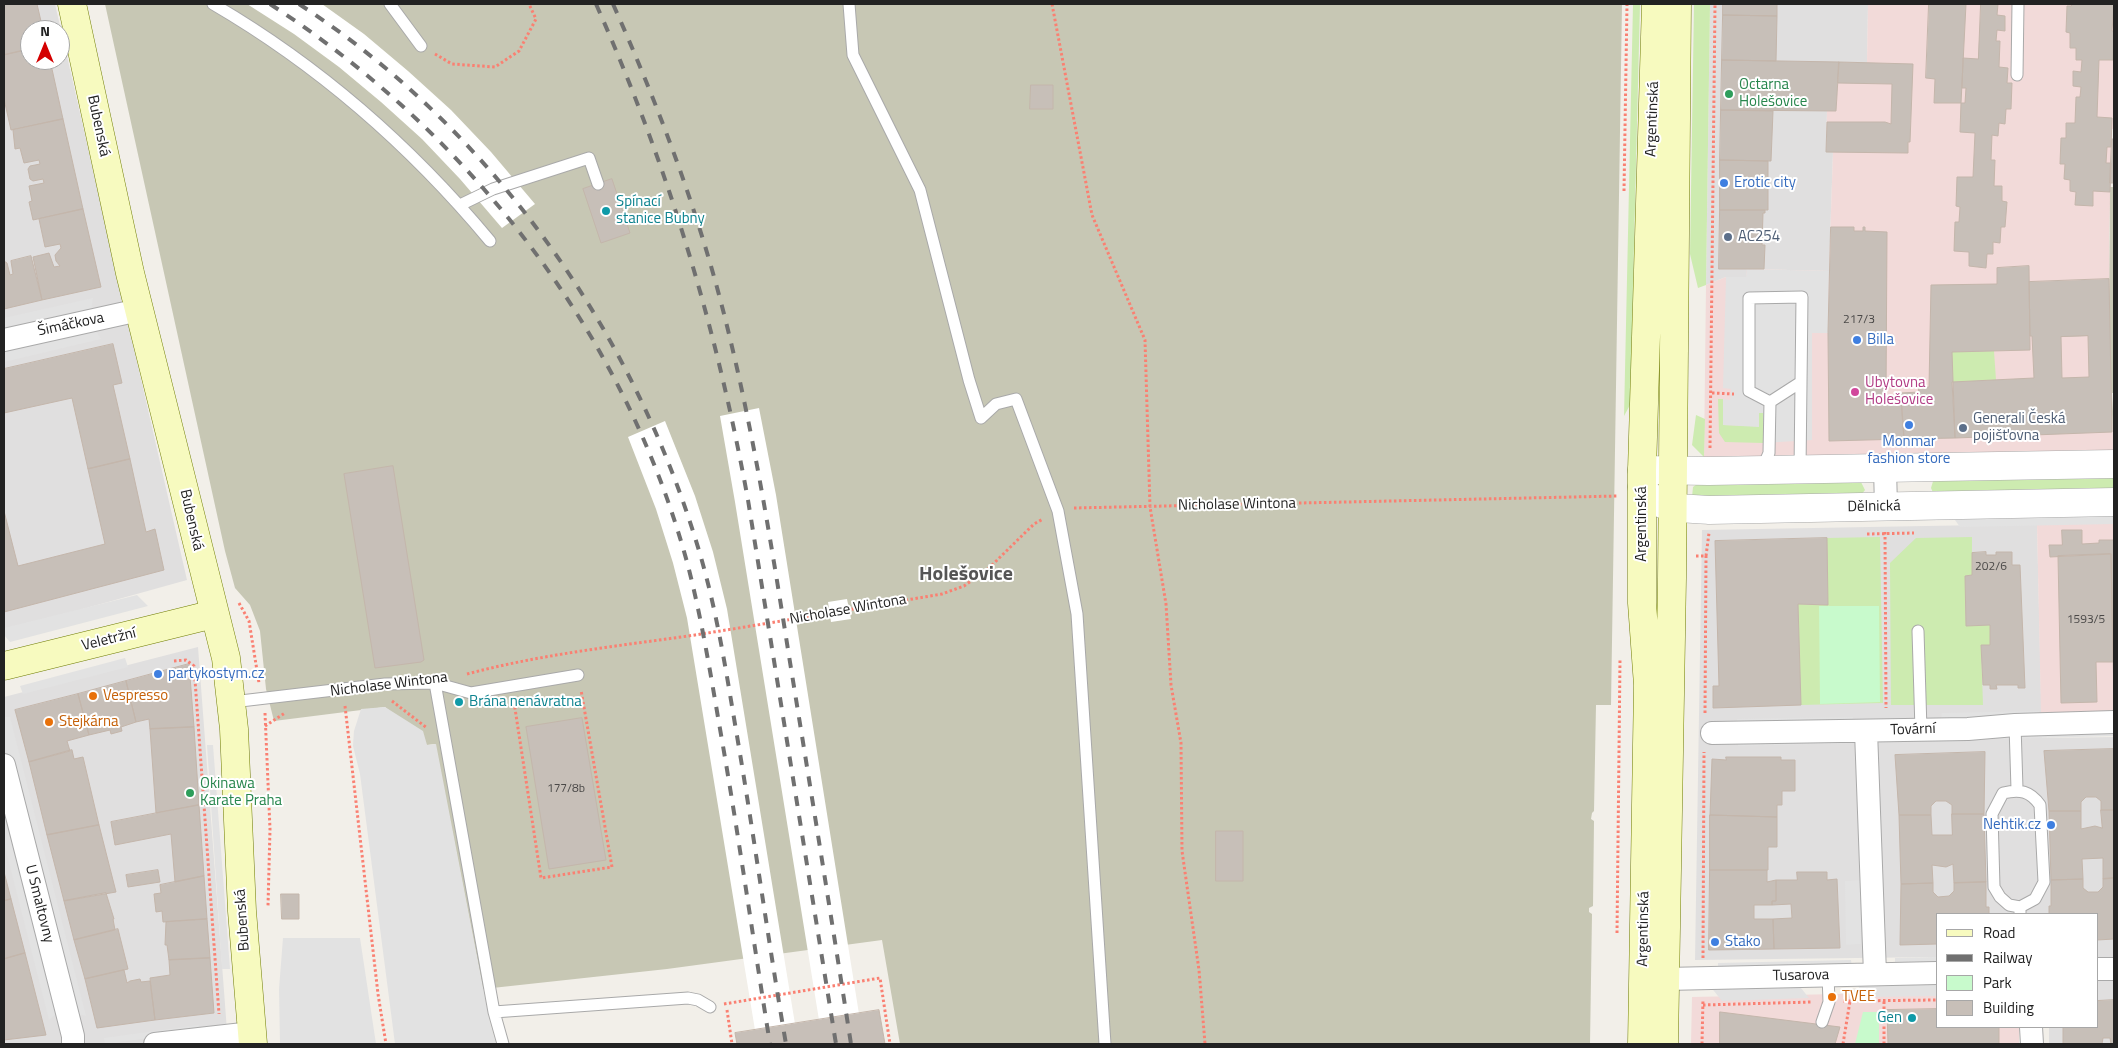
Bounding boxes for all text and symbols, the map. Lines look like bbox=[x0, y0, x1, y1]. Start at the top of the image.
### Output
north arrow bbox=[20, 20, 70, 70]
text: N bbox=[40, 20, 50, 41]
place label: Octarna Holešovice bbox=[1739, 76, 1807, 111]
street label: Argentinská bbox=[1643, 81, 1663, 157]
marker: Octarna Holešovice bbox=[1723, 88, 1735, 100]
street label: Bubenská bbox=[83, 94, 113, 158]
place label: Erotic city bbox=[1734, 174, 1796, 192]
marker: Erotic city bbox=[1718, 177, 1730, 189]
place label: Spínací stanice Bubny bbox=[616, 193, 705, 228]
marker: Spínací stanice Bubny bbox=[600, 205, 612, 217]
place label: AC254 bbox=[1738, 228, 1780, 246]
marker: AC254 bbox=[1722, 231, 1734, 243]
street label: Šimáčkova bbox=[36, 309, 106, 341]
house number: 217/3 bbox=[1843, 313, 1875, 327]
place label: Billa bbox=[1867, 331, 1894, 349]
marker: Billa bbox=[1851, 334, 1863, 346]
place label: Ubytovna Holešovice bbox=[1865, 374, 1933, 409]
marker: Ubytovna Holešovice bbox=[1849, 386, 1861, 398]
place label: Generali Česká pojišťovna bbox=[1973, 410, 2065, 445]
marker: Monmar fashion store bbox=[1903, 419, 1915, 431]
marker: Generali Česká pojišťovna bbox=[1957, 422, 1969, 434]
place label: Monmar fashion store bbox=[1868, 433, 1950, 468]
street label: Argentinská bbox=[1633, 486, 1651, 562]
street label: Bubenská bbox=[175, 488, 207, 552]
street label: Nicholase Wintona bbox=[1178, 495, 1296, 515]
street label: Dělnická bbox=[1847, 498, 1901, 516]
house number: 202/6 bbox=[1975, 560, 2007, 574]
district label: Holešovice bbox=[919, 563, 1013, 587]
street label: Nicholase Wintona bbox=[788, 591, 908, 629]
house number: 1593/5 bbox=[2067, 613, 2105, 627]
street label: Veletržní bbox=[80, 625, 138, 655]
place label: partykostym.cz bbox=[168, 665, 265, 683]
marker: partykostym.cz bbox=[152, 668, 164, 680]
street label: Nicholase Wintona bbox=[329, 669, 449, 701]
place label: Vespresso bbox=[103, 687, 168, 705]
marker: Vespresso bbox=[87, 690, 99, 702]
place label: Brána nenávratna bbox=[469, 693, 582, 711]
marker: Brána nenávratna bbox=[453, 696, 465, 708]
place label: Stejkárna bbox=[59, 713, 119, 731]
marker: Stejkárna bbox=[43, 716, 55, 728]
street label: Tovární bbox=[1890, 720, 1936, 740]
place label: Okinawa Karate Praha bbox=[200, 775, 282, 810]
house number: 177/8b bbox=[547, 782, 585, 796]
marker: Okinawa Karate Praha bbox=[184, 787, 196, 799]
place label: Nehtik.cz bbox=[1983, 816, 2041, 834]
marker: Nehtik.cz bbox=[2045, 819, 2057, 831]
street label: U Smaltovny bbox=[21, 863, 57, 945]
street label: Bubenská bbox=[232, 888, 254, 952]
street label: Argentinská bbox=[1634, 891, 1654, 967]
legend bbox=[1936, 913, 2098, 1028]
text: Road bbox=[1983, 921, 2015, 944]
place label: Stako bbox=[1725, 933, 1761, 951]
marker: Stako bbox=[1709, 936, 1721, 948]
text: Railway bbox=[1983, 946, 2033, 969]
street label: Tusarova bbox=[1773, 967, 1829, 985]
text: Park bbox=[1983, 971, 2012, 994]
place label: TVEE bbox=[1842, 988, 1875, 1006]
marker: TVEE bbox=[1826, 991, 1838, 1003]
text: Building bbox=[1983, 996, 2034, 1019]
place label: Gen bbox=[1877, 1009, 1902, 1027]
marker: Gen bbox=[1906, 1012, 1918, 1024]

